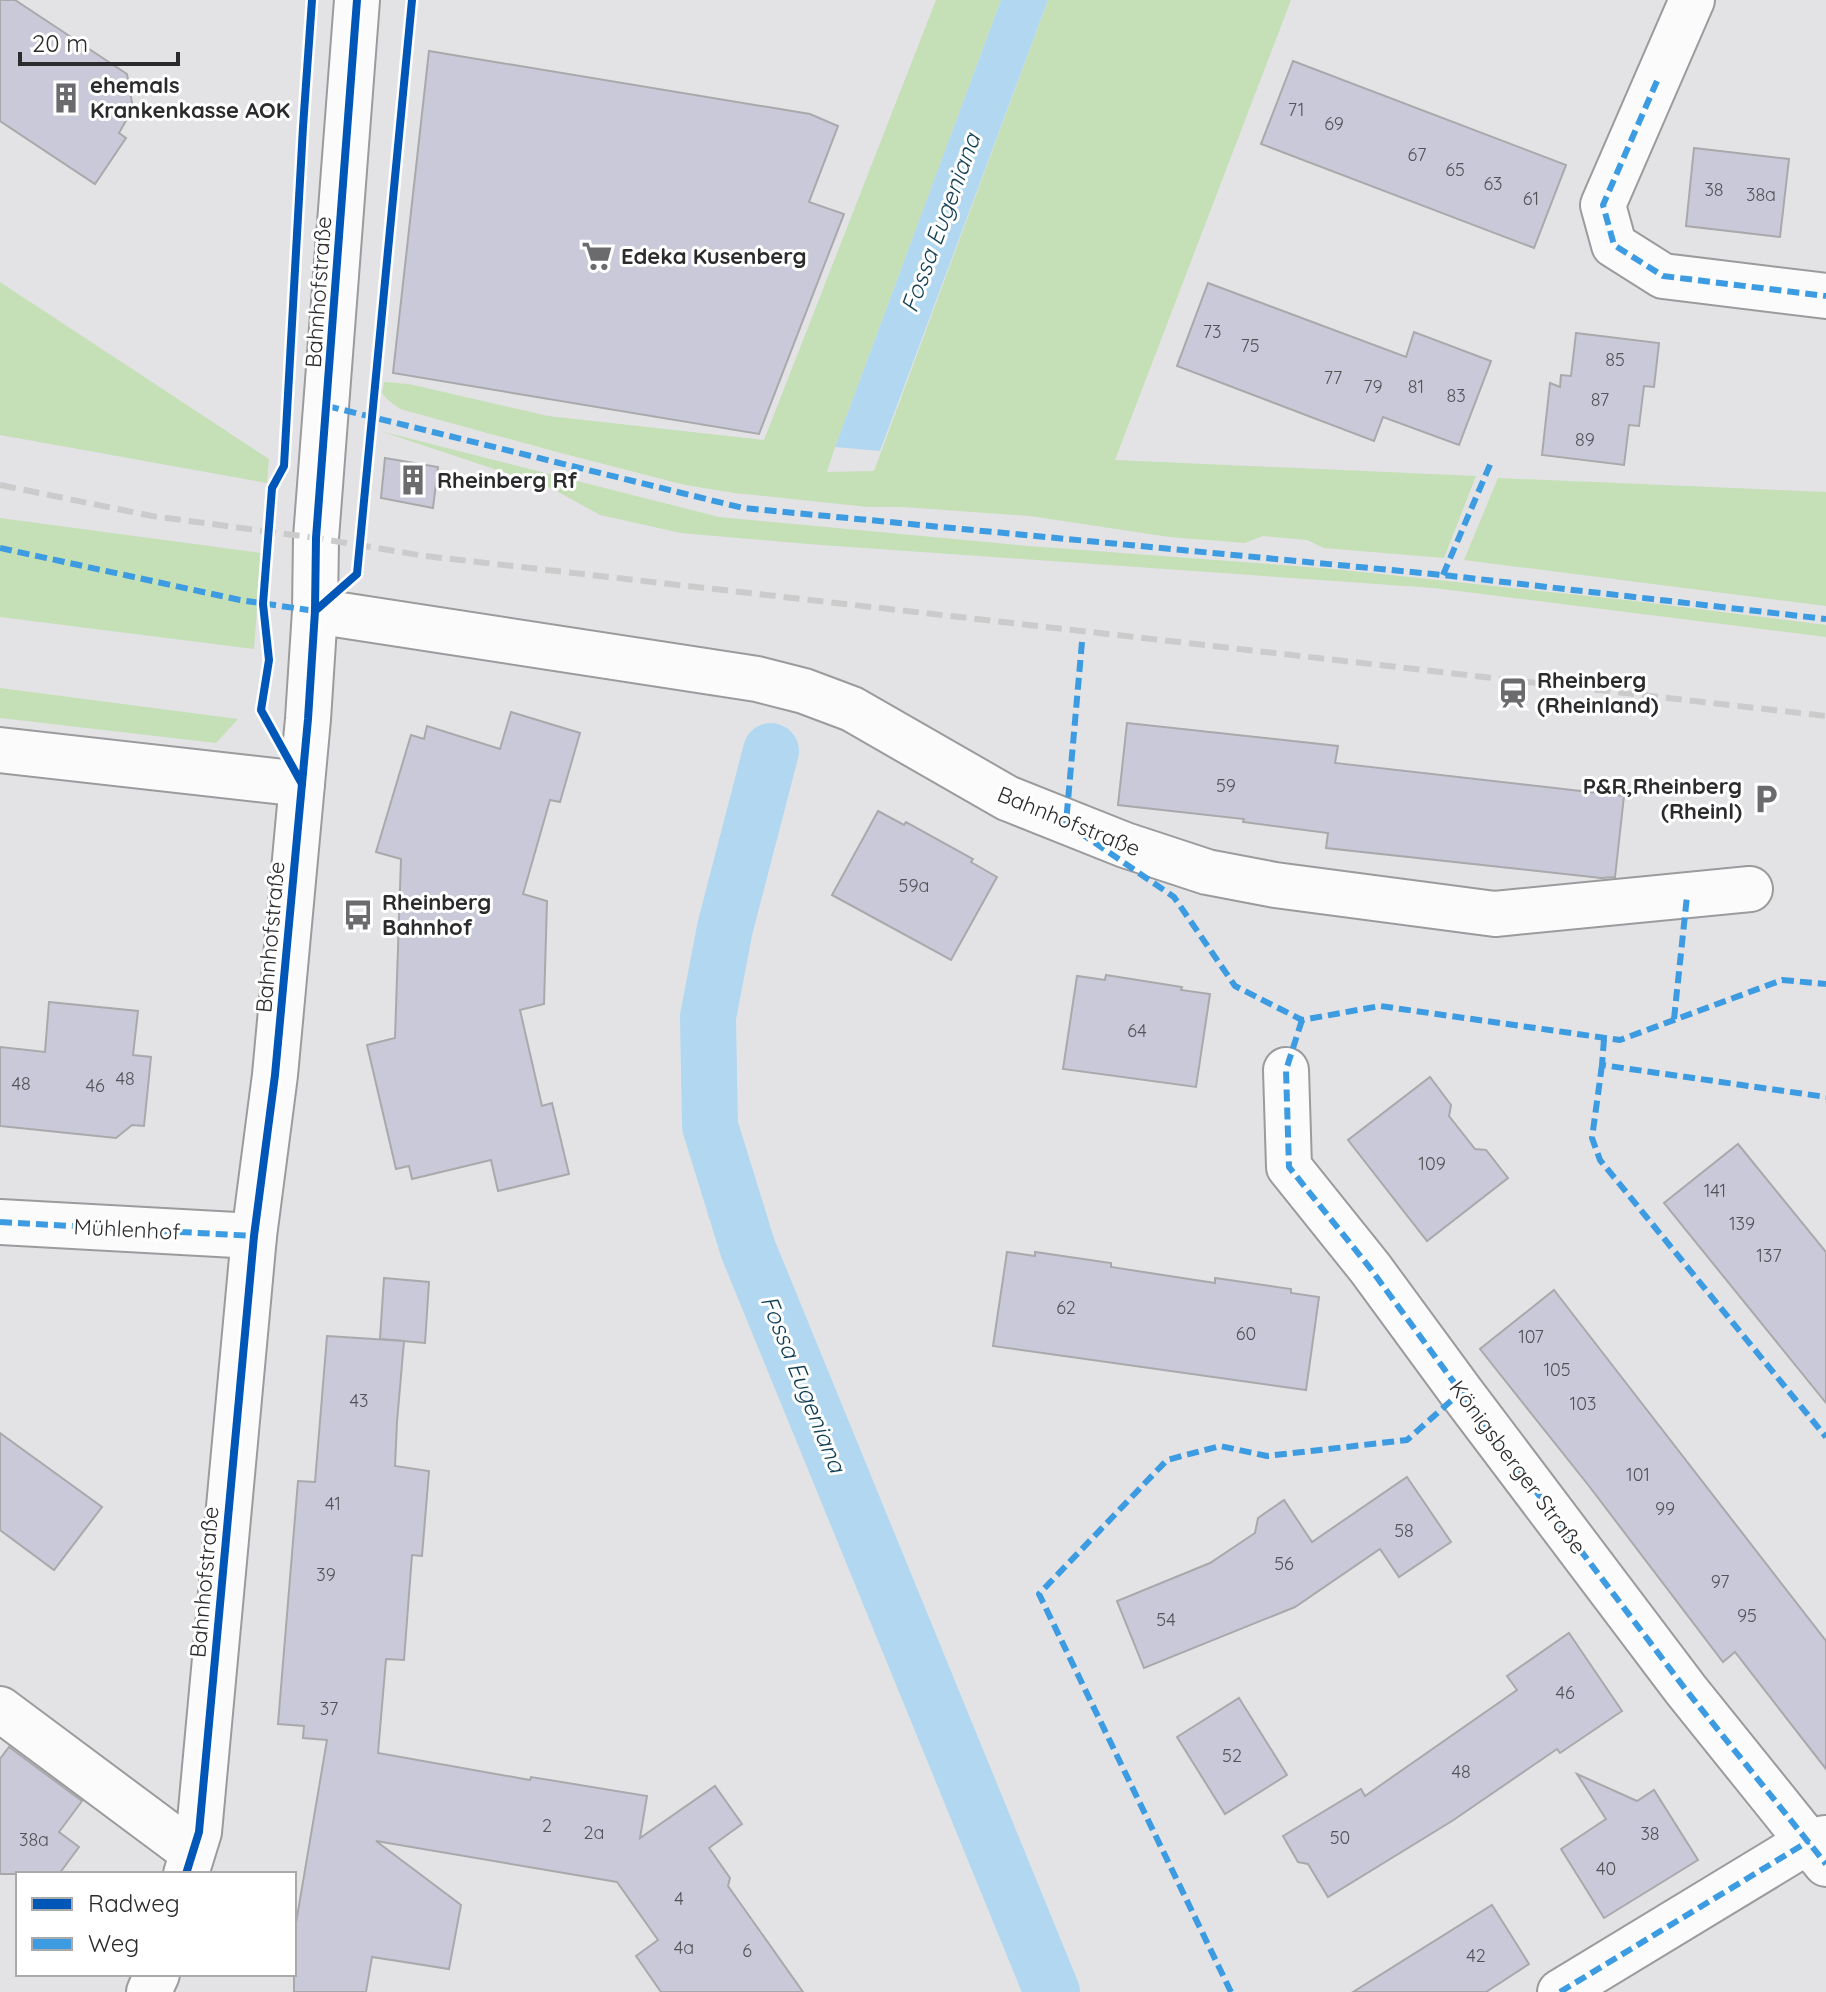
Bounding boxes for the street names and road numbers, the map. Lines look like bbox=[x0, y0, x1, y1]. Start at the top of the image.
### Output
street label: Bahnhofstraße bbox=[299, 215, 337, 369]
street label: Bahnhofstraße bbox=[993, 780, 1145, 862]
street label: Bahnhofstraße bbox=[249, 860, 291, 1014]
street label: Mühlenhof bbox=[73, 1212, 181, 1246]
street label: Königsberger Straße bbox=[1443, 1374, 1593, 1560]
street label: Bahnhofstraße bbox=[183, 1505, 225, 1659]

